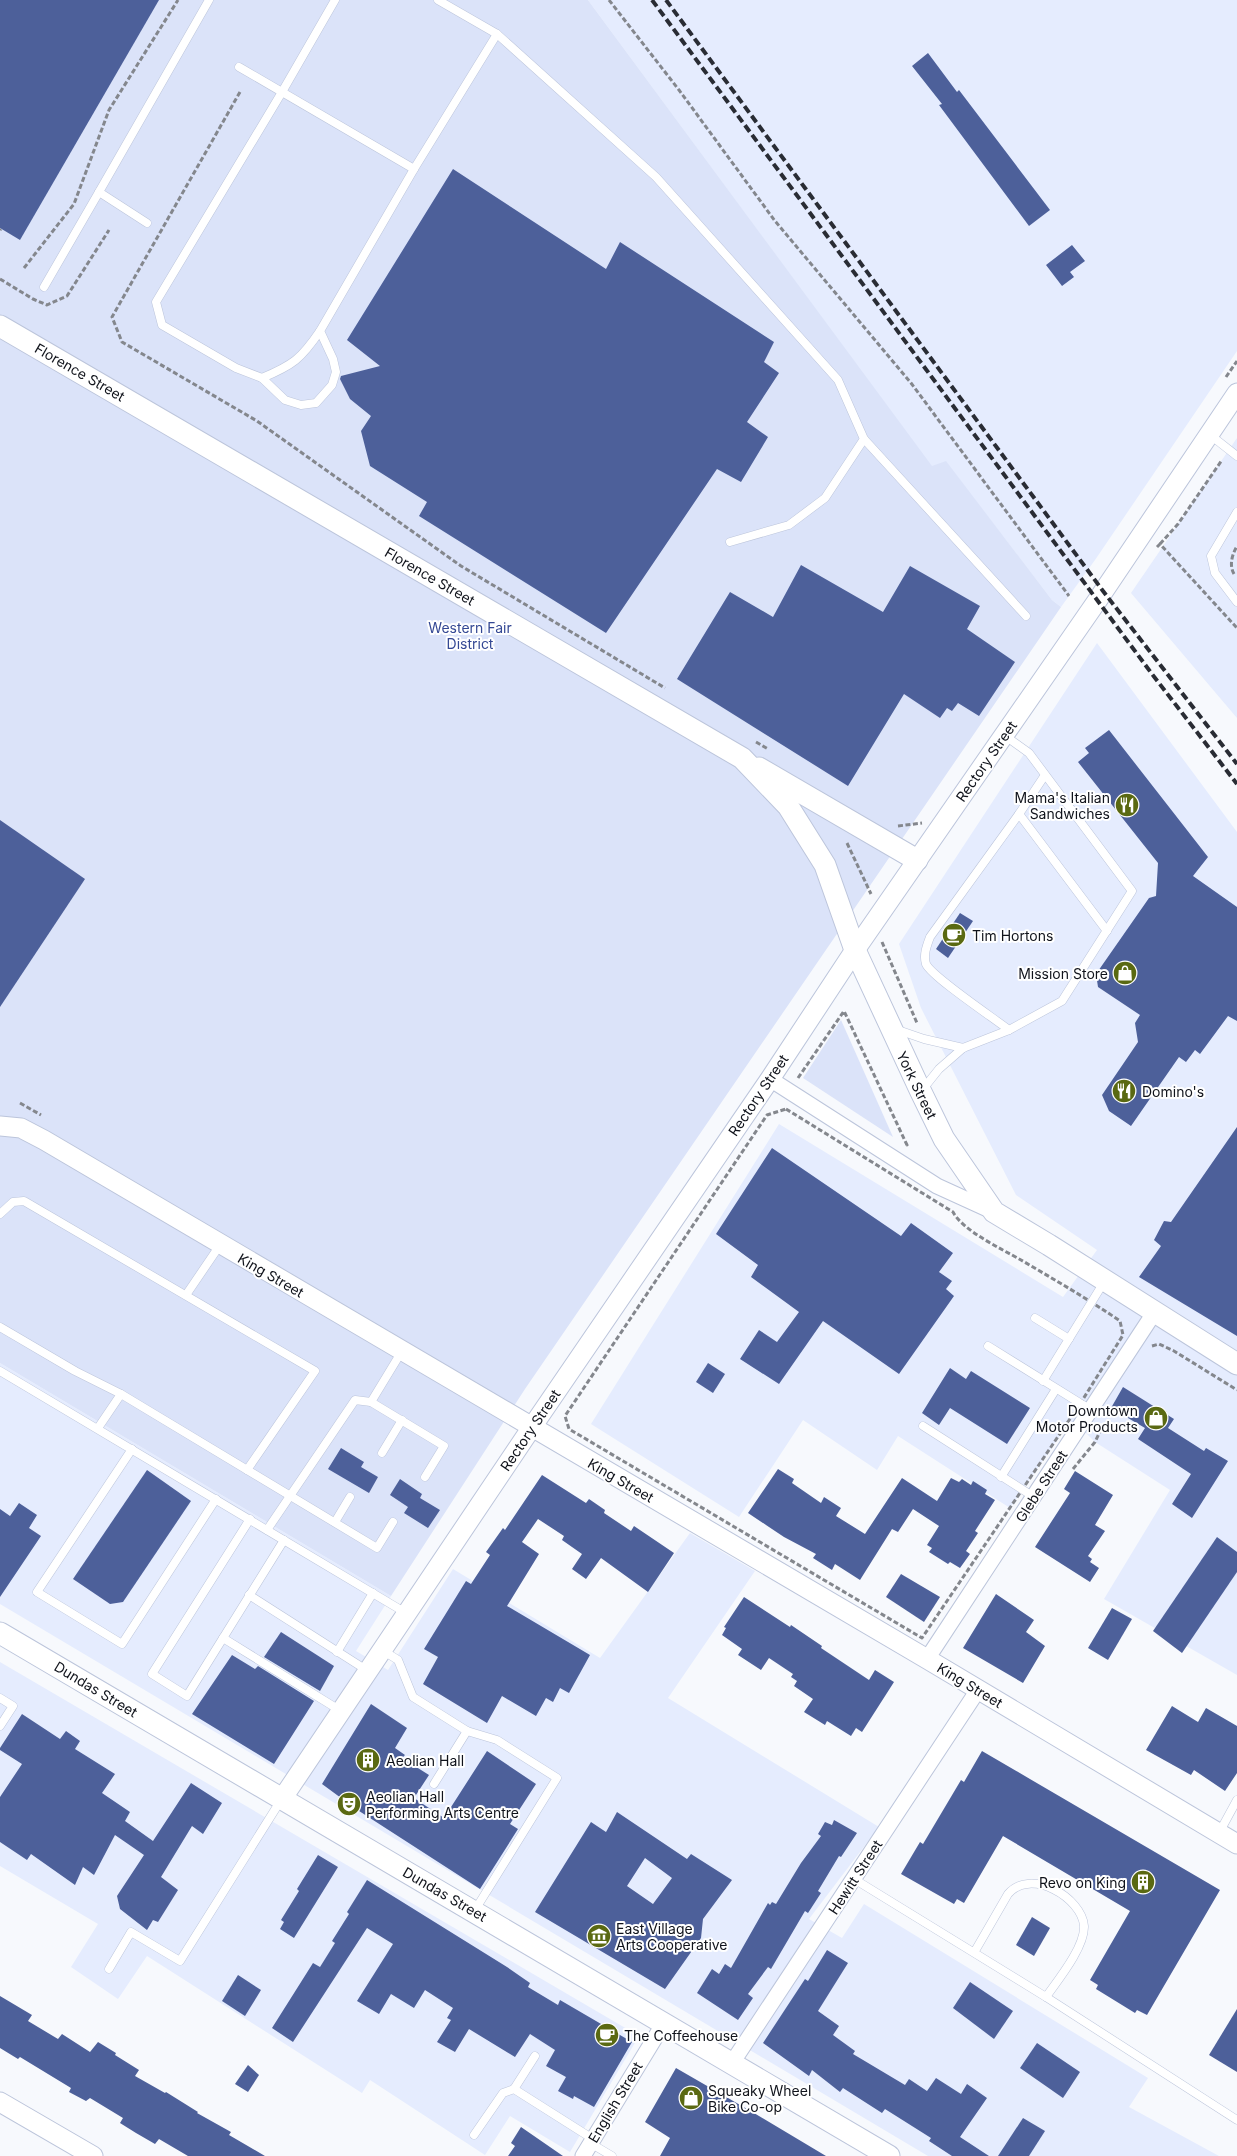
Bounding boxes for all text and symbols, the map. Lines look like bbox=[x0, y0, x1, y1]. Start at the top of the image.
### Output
street label: Florence Street bbox=[32, 339, 128, 405]
street label: Florence Street bbox=[382, 543, 478, 609]
park label: Western Fair District bbox=[428, 619, 512, 652]
street label: Rectory Street bbox=[952, 717, 1020, 805]
place label: Mama's Italian Sandwiches bbox=[1014, 789, 1110, 822]
restaurant icon: Mama's Italian Sandwiches bbox=[1114, 792, 1140, 818]
cafe icon: Tim Hortons bbox=[941, 922, 967, 948]
place label: Tim Hortons bbox=[972, 927, 1053, 944]
shop icon: Mission Store bbox=[1112, 960, 1138, 986]
place label: Mission Store bbox=[1018, 965, 1108, 982]
street label: York Street bbox=[893, 1048, 941, 1122]
street label: Rectory Street bbox=[725, 1051, 792, 1139]
restaurant icon: Domino's bbox=[1111, 1078, 1137, 1104]
place label: Domino's bbox=[1142, 1083, 1204, 1100]
street label: King Street bbox=[235, 1249, 307, 1301]
street label: Rectory Street bbox=[497, 1386, 564, 1474]
place label: Downtown Motor Products bbox=[1036, 1402, 1138, 1435]
shop icon: Downtown Motor Products bbox=[1143, 1405, 1169, 1431]
street label: Glebe Street bbox=[1011, 1447, 1071, 1525]
street label: King Street bbox=[585, 1454, 657, 1506]
street label: Dundas Street bbox=[51, 1658, 141, 1721]
street label: King Street bbox=[934, 1659, 1006, 1711]
building icon: Aeolian Hall bbox=[355, 1747, 381, 1773]
place label: Aeolian Hall bbox=[386, 1752, 464, 1769]
place label: Aeolian Hall Performing Arts Centre bbox=[366, 1788, 519, 1821]
theatre icon: Aeolian Hall Performing Arts Centre bbox=[336, 1791, 362, 1817]
street label: Hewitt Street bbox=[825, 1836, 886, 1917]
street label: Dundas Street bbox=[400, 1863, 490, 1925]
building icon: Revo on King bbox=[1130, 1869, 1156, 1895]
place label: Revo on King bbox=[1039, 1874, 1126, 1891]
place label: East Village Arts Cooperative bbox=[616, 1920, 728, 1953]
museum icon: East Village Arts Cooperative bbox=[586, 1923, 612, 1949]
cafe icon: The Coffeehouse bbox=[594, 2022, 620, 2048]
place label: The Coffeehouse bbox=[624, 2027, 738, 2044]
street label: English Street bbox=[584, 2058, 646, 2145]
place label: Squeaky Wheel Bike Co-op bbox=[708, 2082, 811, 2115]
shop icon: Squeaky Wheel Bike Co-op bbox=[678, 2085, 704, 2111]

